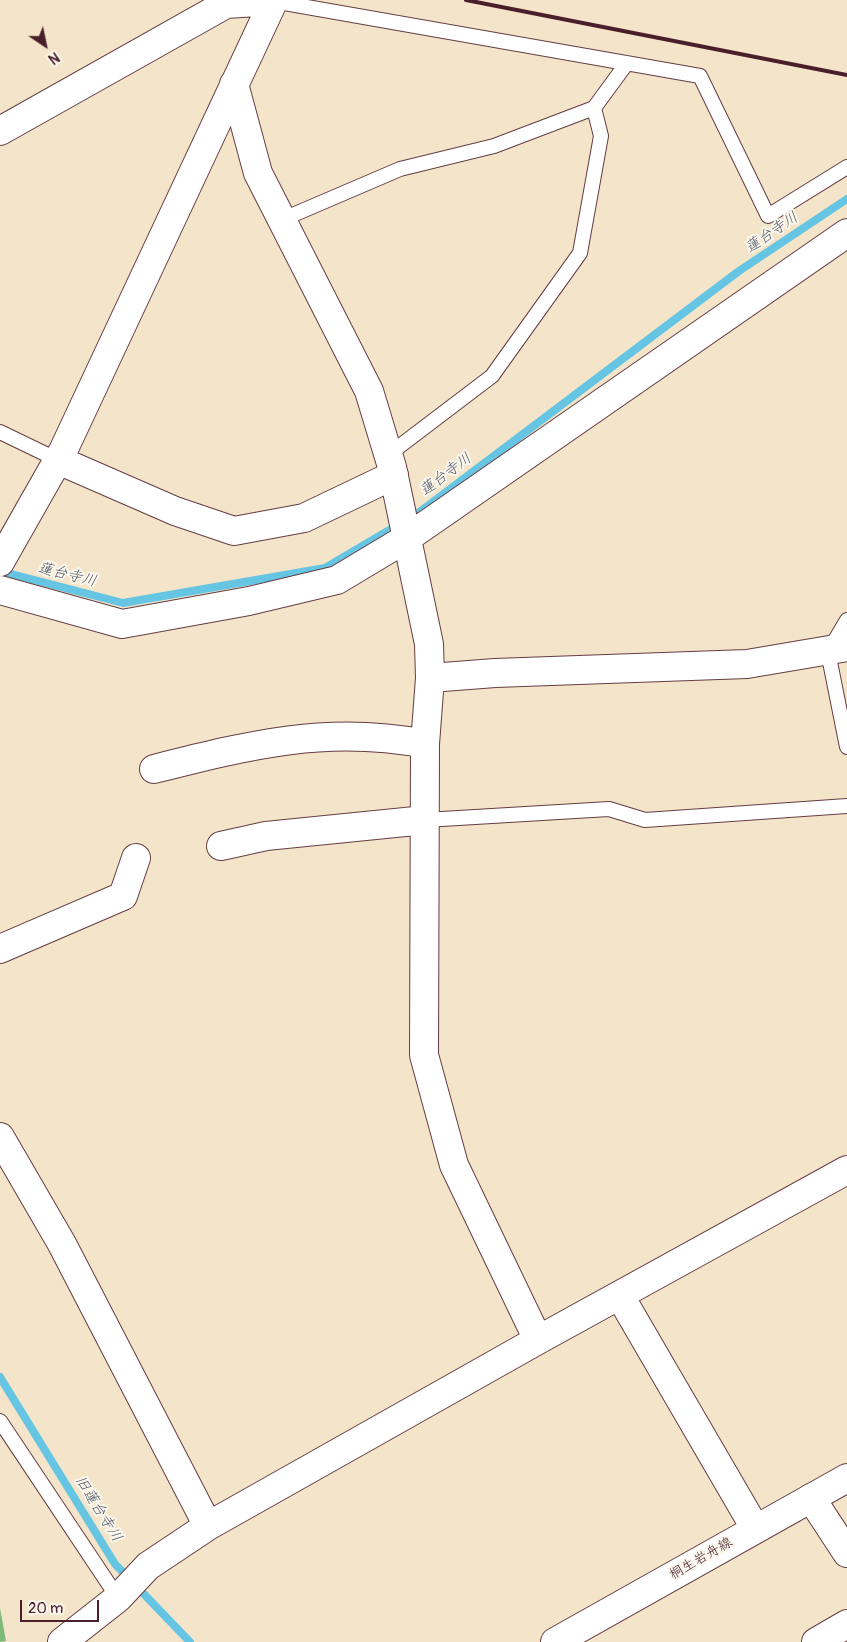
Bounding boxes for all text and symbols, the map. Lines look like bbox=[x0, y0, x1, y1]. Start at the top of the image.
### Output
north arrow bbox=[20, 20, 70, 70]
text: N bbox=[45, 48, 62, 68]
water label: 蓮台寺川 bbox=[742, 209, 802, 257]
water label: 蓮台寺川 bbox=[417, 450, 475, 500]
water label: 蓮台寺川 bbox=[36, 559, 98, 591]
water label: 旧蓮台寺川 bbox=[70, 1472, 126, 1546]
street label: 桐生岩舟線 bbox=[666, 1534, 736, 1584]
scale bar bbox=[22, 1590, 101, 1622]
text: 20 m bbox=[28, 1599, 63, 1618]

